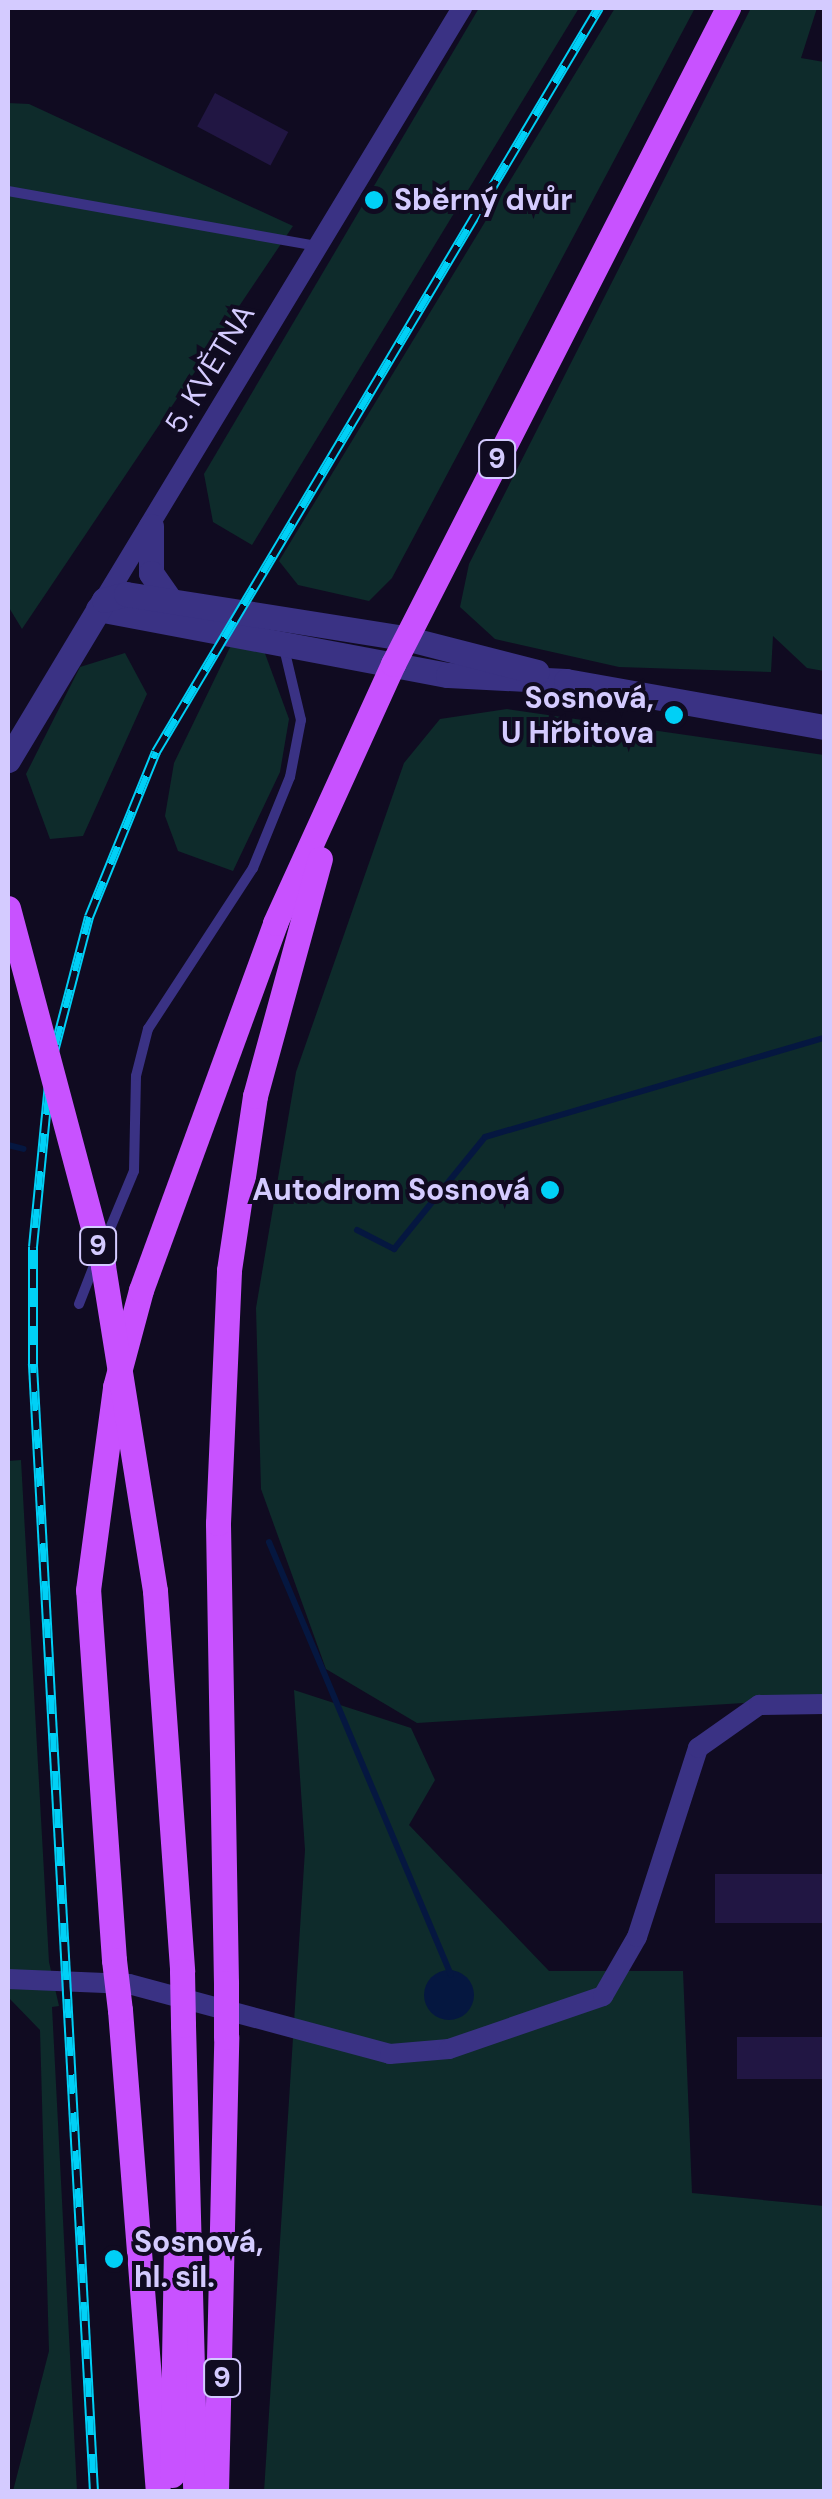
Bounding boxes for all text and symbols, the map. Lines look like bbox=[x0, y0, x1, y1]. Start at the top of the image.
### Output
place label: Sběrný dvůr bbox=[394, 182, 573, 218]
marker: Sběrný dvůr bbox=[363, 189, 385, 211]
street label: 5. KVĚTNA bbox=[157, 298, 263, 440]
road number: 9 bbox=[477, 436, 517, 482]
place label: Sosnová, U Hřbitova bbox=[501, 680, 654, 750]
marker: Sosnová, U Hřbitova bbox=[663, 704, 685, 726]
place label: Autodrom Sosnová bbox=[252, 1172, 530, 1208]
marker: Autodrom Sosnová bbox=[539, 1179, 561, 1201]
road number: 9 bbox=[78, 1223, 118, 1269]
place label: Sosnová, hl. sil. bbox=[134, 2224, 263, 2294]
marker: Sosnová, hl. sil. bbox=[103, 2248, 125, 2270]
road number: 9 bbox=[202, 2355, 242, 2401]

